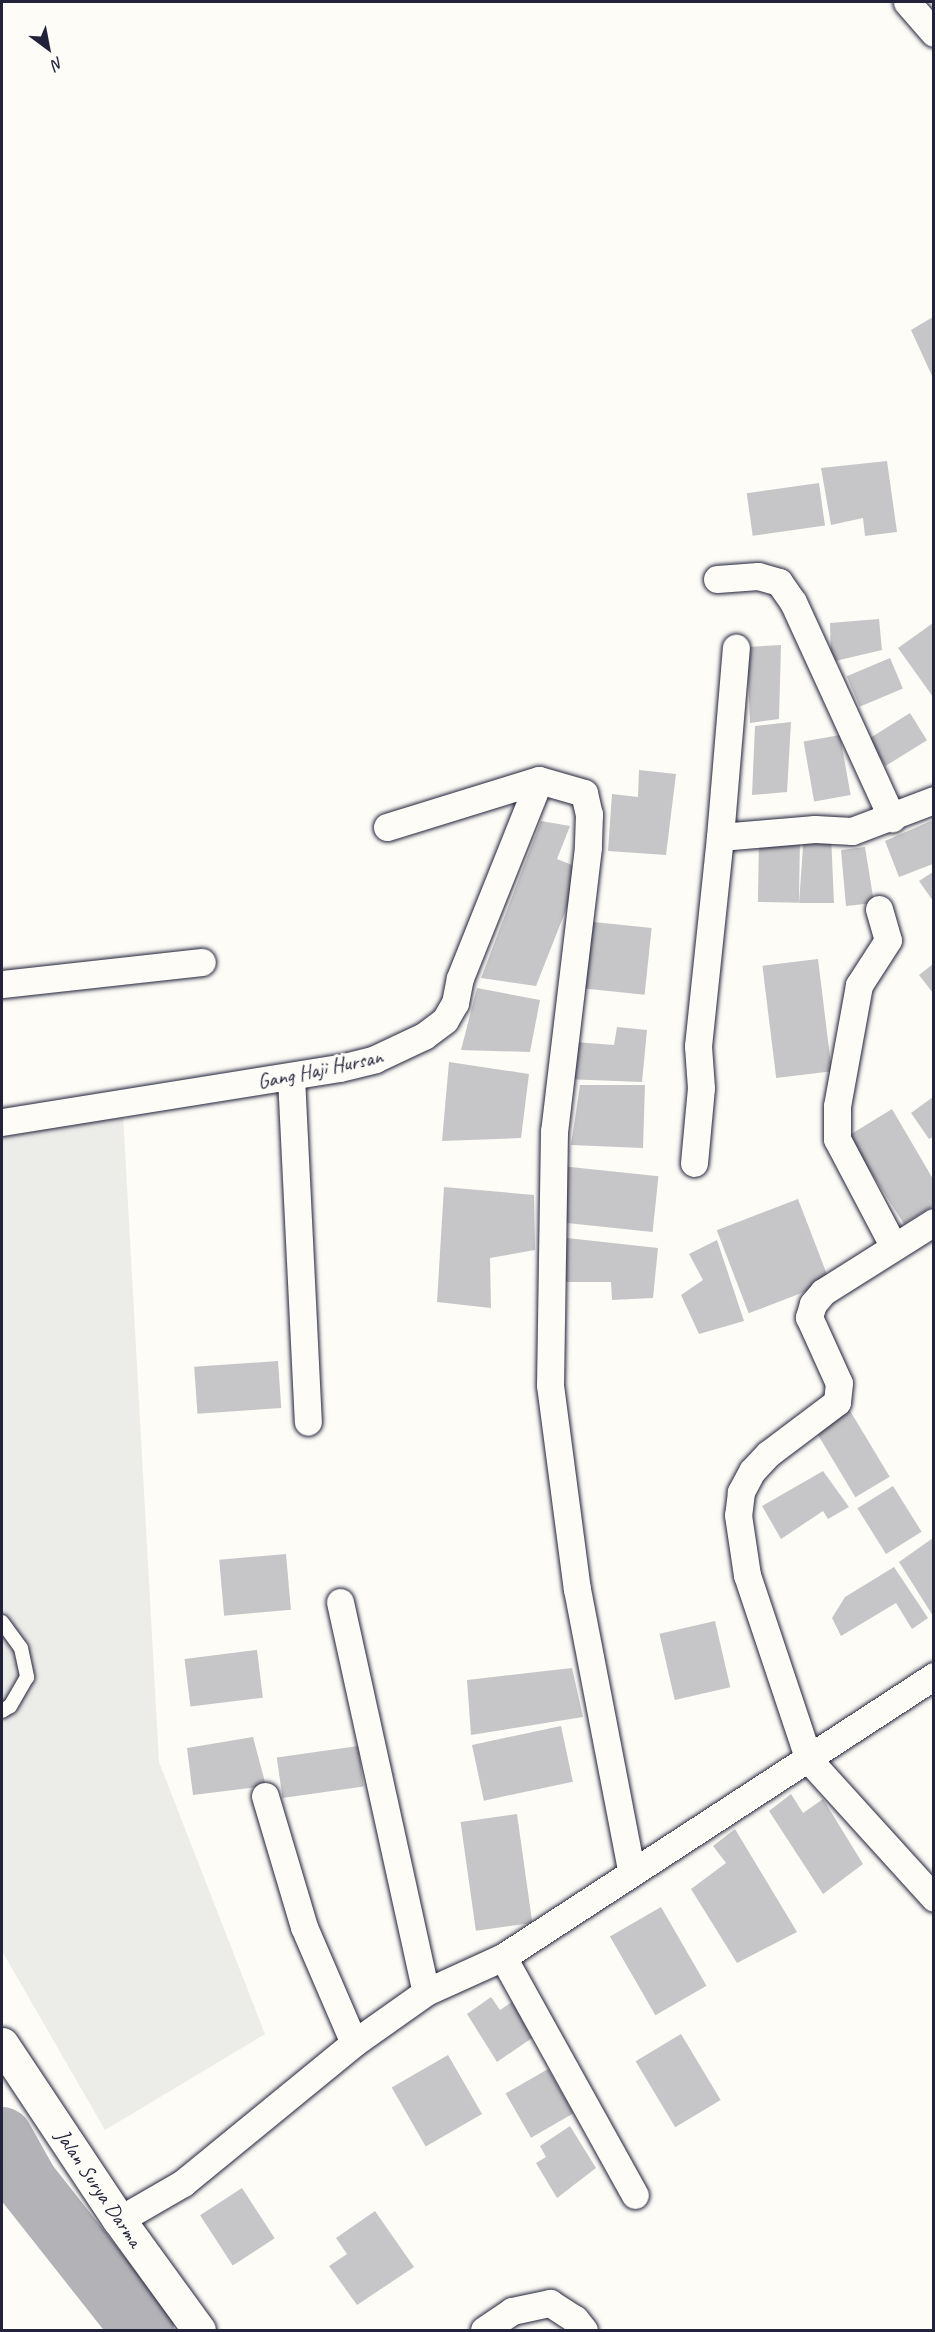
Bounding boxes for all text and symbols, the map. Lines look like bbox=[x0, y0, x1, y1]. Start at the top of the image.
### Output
north arrow bbox=[18, 18, 78, 78]
text: N bbox=[48, 52, 67, 74]
street label: Gang Haji Hursan bbox=[255, 1043, 385, 1095]
street label: Jalan Surya Darma bbox=[50, 2124, 148, 2252]

